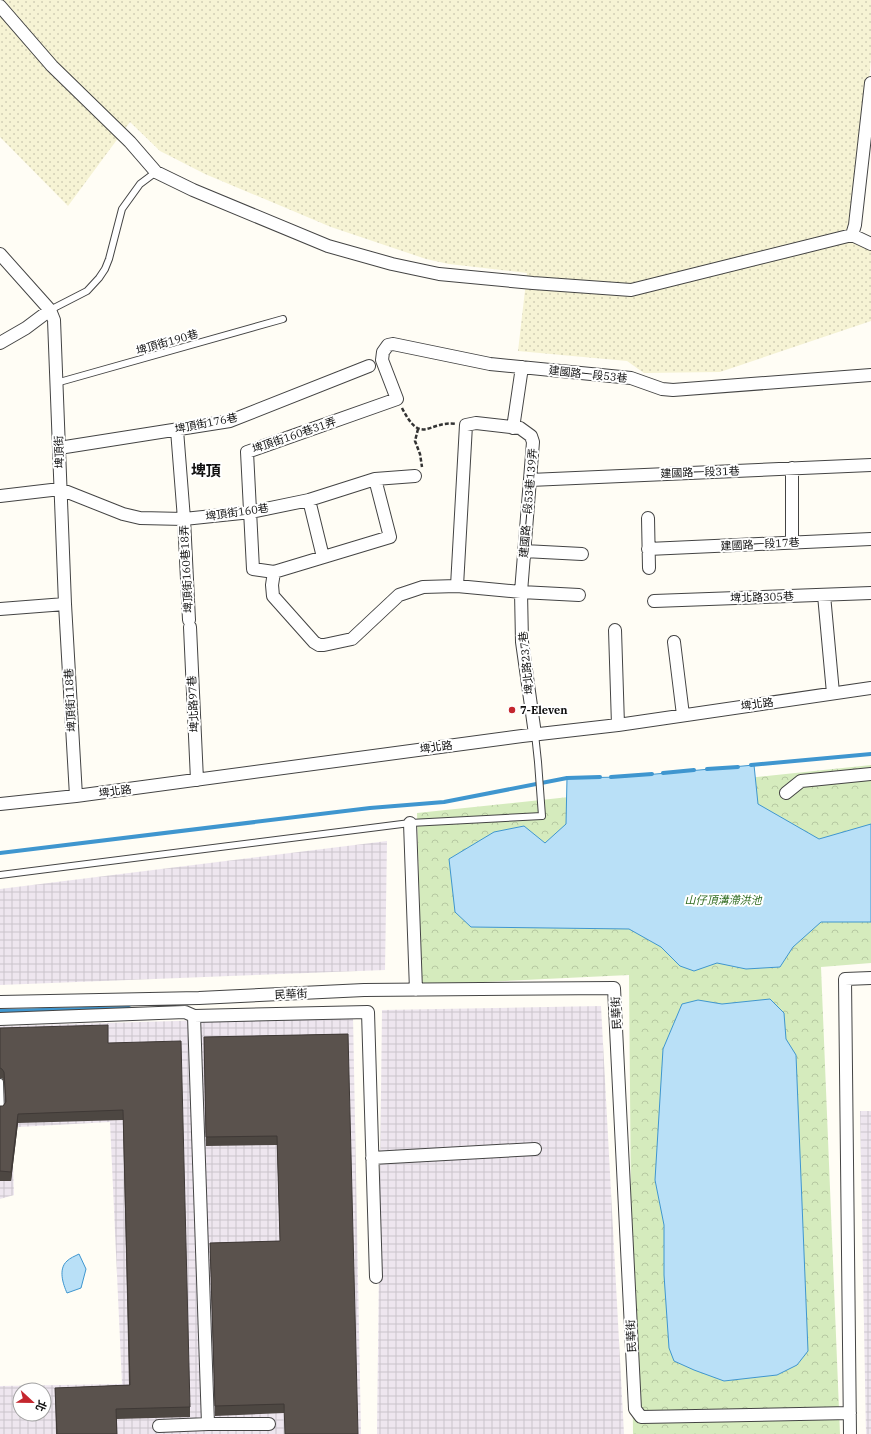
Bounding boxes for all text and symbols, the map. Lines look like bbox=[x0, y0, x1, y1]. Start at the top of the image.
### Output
street label: 埤頂街190巷 bbox=[134, 326, 200, 358]
street label: 建國路一段53巷 bbox=[548, 363, 628, 385]
street label: 埤頂街176巷 bbox=[173, 410, 239, 436]
street label: 埤頂街160巷31弄 bbox=[250, 414, 338, 456]
street label: 埤頂街 bbox=[51, 435, 67, 469]
street label: 建國路一段53巷139弄 bbox=[516, 448, 540, 558]
district label: 埤頂 bbox=[191, 461, 221, 480]
street label: 建國路一段31巷 bbox=[660, 464, 740, 480]
street label: 埤頂街160巷 bbox=[204, 501, 270, 523]
street label: 埤頂街160巷18弄 bbox=[177, 525, 195, 613]
street label: 建國路一段17巷 bbox=[720, 535, 800, 553]
street label: 埤北路305巷 bbox=[730, 589, 794, 605]
street label: 埤北路237巷 bbox=[516, 631, 536, 695]
street label: 埤頂街118巷 bbox=[61, 668, 79, 732]
street label: 埤北路97巷 bbox=[185, 675, 201, 733]
street label: 埤北路 bbox=[740, 695, 774, 713]
place label: 7-Eleven bbox=[520, 703, 567, 717]
marker: 7-Eleven bbox=[507, 705, 517, 715]
street label: 埤北路 bbox=[419, 738, 453, 756]
street label: 埤北路 bbox=[98, 782, 132, 800]
park label: 山仔頂溝滯洪池 bbox=[685, 893, 762, 907]
street label: 民華街 bbox=[274, 986, 308, 1002]
street label: 民華街 bbox=[608, 996, 624, 1030]
street label: 民華街 bbox=[623, 1319, 639, 1353]
north arrow bbox=[12, 1382, 52, 1422]
text: 北 bbox=[33, 1398, 50, 1413]

